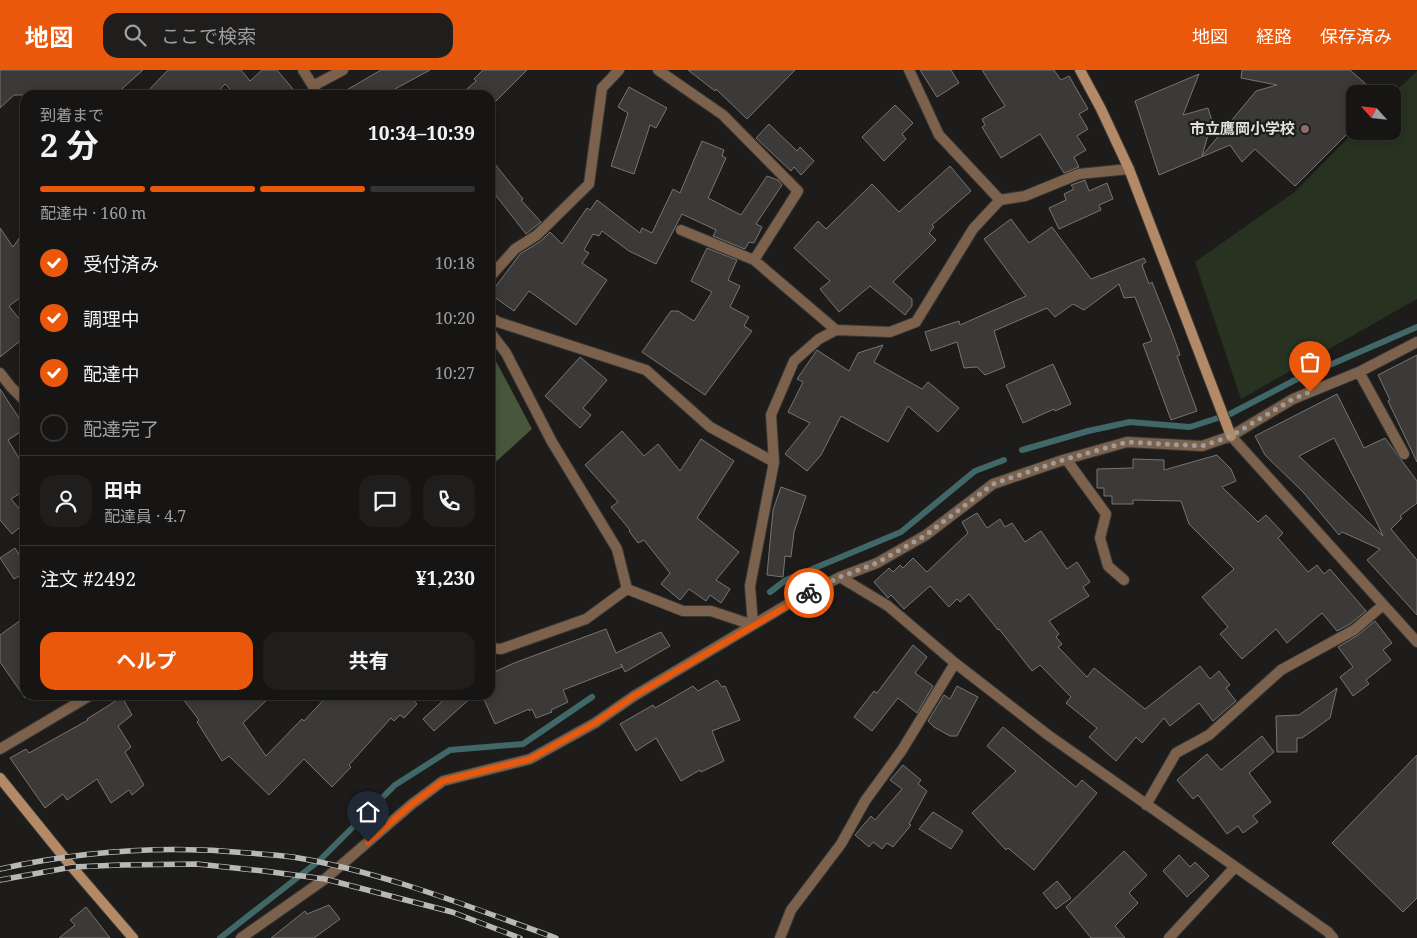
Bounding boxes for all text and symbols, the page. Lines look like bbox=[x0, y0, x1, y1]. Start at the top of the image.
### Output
search box bbox=[103, 13, 453, 58]
text: 地図 bbox=[25, 20, 73, 53]
icon: search bbox=[121, 21, 149, 49]
text: ここで検索 bbox=[161, 23, 256, 49]
text: 地図 bbox=[1192, 24, 1228, 48]
text: 経路 bbox=[1256, 24, 1292, 48]
text: 保存済み bbox=[1320, 24, 1392, 48]
north arrow bbox=[1346, 85, 1401, 140]
map controls bbox=[1346, 85, 1401, 140]
text: 到着まで bbox=[40, 104, 104, 126]
place label: 市立鷹岡小学校 bbox=[1190, 118, 1295, 138]
text: 10:34–10:39 bbox=[368, 120, 475, 146]
text: 2 分 bbox=[40, 123, 98, 166]
marker: 市立鷹岡小学校 bbox=[1299, 123, 1311, 135]
text: 配達中 · 160 m bbox=[40, 202, 146, 224]
icon: check bbox=[40, 249, 68, 277]
text: 受付済み bbox=[83, 251, 159, 277]
text: 10:18 bbox=[435, 252, 475, 274]
icon: check bbox=[40, 304, 68, 332]
text: 調理中 bbox=[83, 306, 140, 332]
text: 10:20 bbox=[435, 307, 475, 329]
pin bbox=[1289, 341, 1331, 392]
icon: bag bbox=[1296, 348, 1324, 376]
icon: check bbox=[40, 359, 68, 387]
text: 配達中 bbox=[83, 361, 140, 387]
text: 10:27 bbox=[435, 362, 475, 384]
text: 配達完了 bbox=[83, 416, 159, 442]
button: person bbox=[40, 475, 92, 527]
button: chat bbox=[359, 475, 411, 527]
button: phone bbox=[423, 475, 475, 527]
text: 田中 bbox=[104, 477, 142, 503]
text: 配達員 · 4.7 bbox=[104, 505, 186, 527]
text: ¥1,230 bbox=[416, 565, 475, 591]
text: 注文 #2492 bbox=[40, 566, 136, 592]
courier bbox=[784, 568, 834, 618]
icon: bike bbox=[795, 579, 823, 607]
button: ヘルプ bbox=[40, 632, 253, 690]
button: 共有 bbox=[263, 632, 475, 690]
pin bbox=[347, 791, 389, 842]
icon: home bbox=[354, 798, 382, 826]

